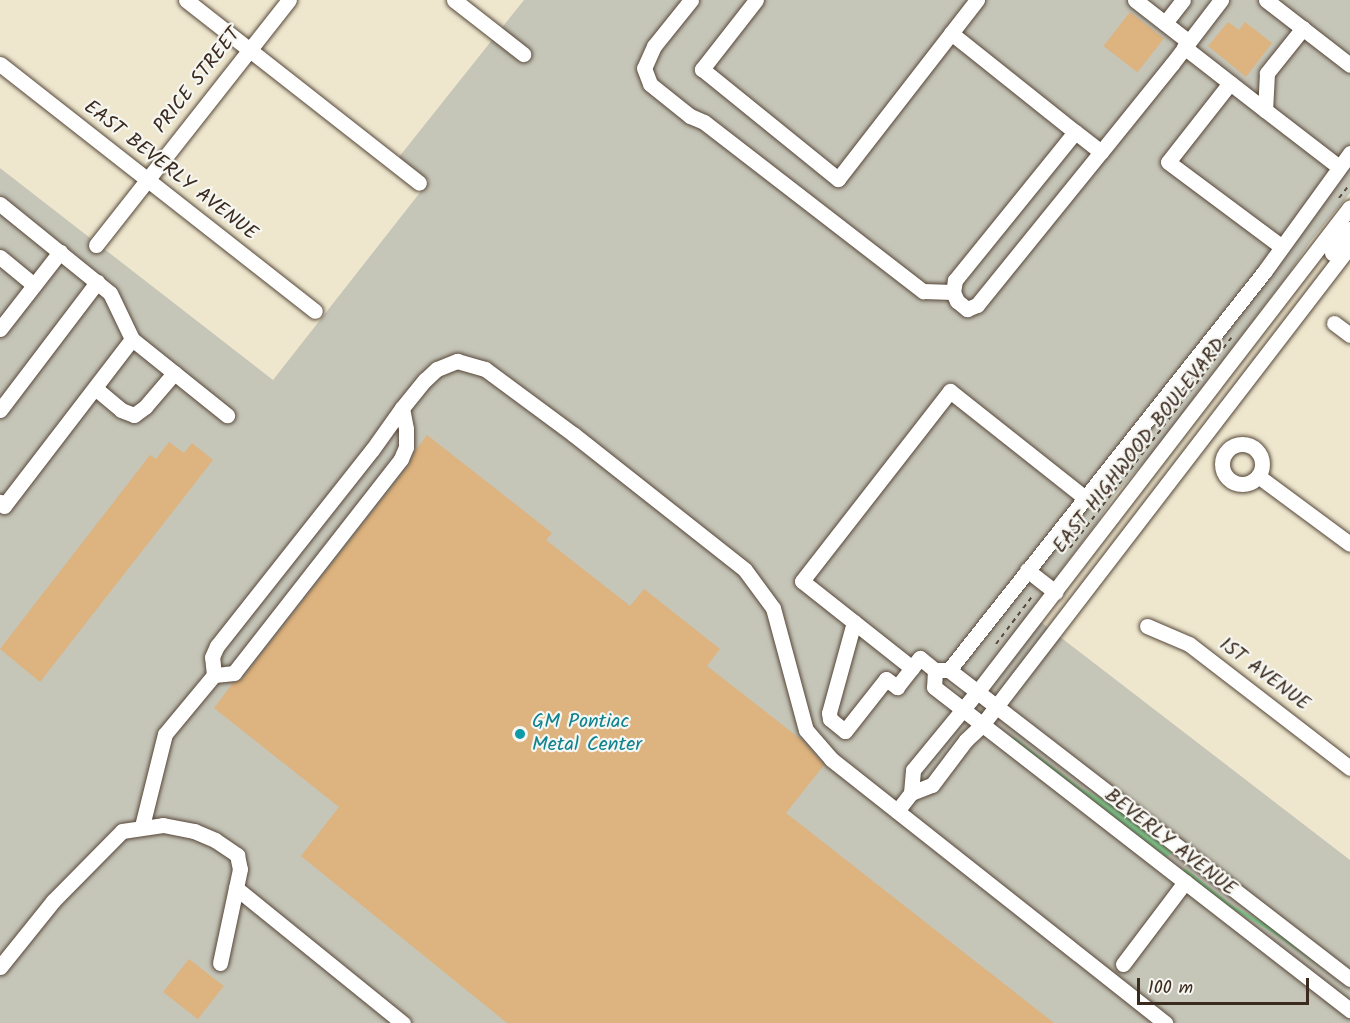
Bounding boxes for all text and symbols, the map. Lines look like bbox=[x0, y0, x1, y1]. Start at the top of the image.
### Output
street label: PRICE STREET bbox=[149, 23, 247, 139]
street label: EAST BEVERLY AVENUE bbox=[78, 96, 262, 246]
street label: EAST HIGHWOOD BOULEVARD bbox=[1049, 334, 1231, 558]
street label: 1ST AVENUE bbox=[1214, 633, 1314, 717]
place label: GM Pontiac Metal Center bbox=[532, 710, 642, 757]
marker: GM Pontiac Metal Center bbox=[513, 727, 527, 741]
street label: BEVERLY AVENUE bbox=[1099, 784, 1241, 902]
scale bar bbox=[1140, 966, 1312, 1004]
text: 100 m bbox=[1148, 974, 1193, 1003]

